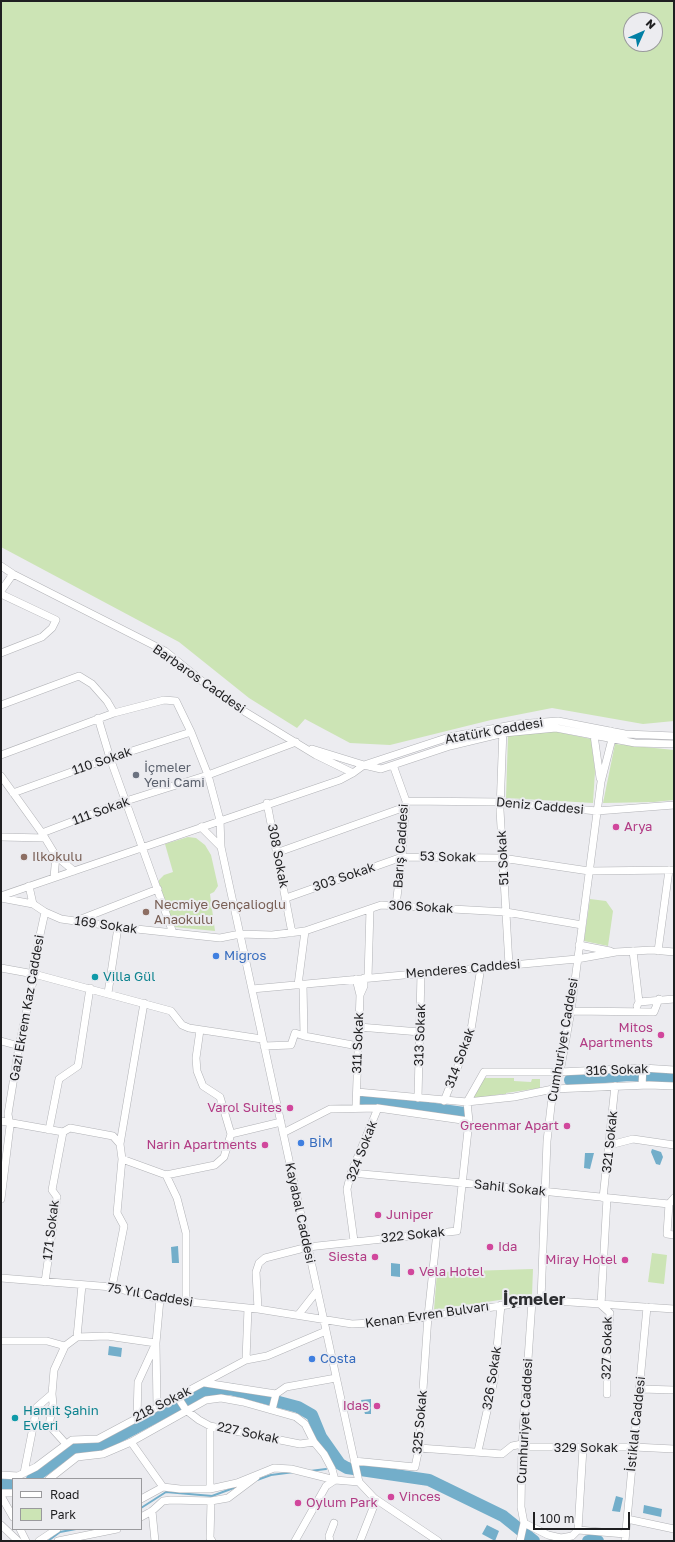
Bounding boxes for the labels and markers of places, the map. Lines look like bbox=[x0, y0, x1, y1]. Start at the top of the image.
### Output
place label: İçmeler Yeni Cami bbox=[144, 760, 205, 791]
marker: İçmeler Yeni Cami bbox=[131, 770, 141, 780]
place label: Arya bbox=[624, 819, 652, 835]
marker: Arya bbox=[611, 822, 621, 832]
place label: Ilkokulu bbox=[32, 849, 82, 865]
marker: Ilkokulu bbox=[19, 852, 29, 862]
place label: Necmiye Gençalioğlu Anaokulu bbox=[154, 897, 286, 928]
marker: Necmiye Gençalioğlu Anaokulu bbox=[141, 907, 151, 917]
place label: Migros bbox=[224, 948, 266, 964]
marker: Migros bbox=[211, 951, 221, 961]
place label: Villa Gül bbox=[103, 969, 155, 985]
marker: Villa Gül bbox=[90, 972, 100, 982]
place label: Mitos Apartments bbox=[579, 1020, 653, 1051]
marker: Mitos Apartments bbox=[656, 1030, 666, 1040]
place label: Varol Suites bbox=[207, 1100, 282, 1116]
marker: Varol Suites bbox=[285, 1103, 295, 1113]
place label: Greenmar Apart bbox=[460, 1118, 559, 1134]
marker: Greenmar Apart bbox=[562, 1121, 572, 1131]
place label: BİM bbox=[309, 1135, 333, 1151]
place label: Narin Apartments bbox=[146, 1137, 257, 1153]
marker: BİM bbox=[296, 1138, 306, 1148]
marker: Narin Apartments bbox=[260, 1140, 270, 1150]
place label: Juniper bbox=[386, 1207, 433, 1223]
marker: Juniper bbox=[373, 1210, 383, 1220]
place label: Ida bbox=[498, 1239, 517, 1255]
marker: Ida bbox=[485, 1242, 495, 1252]
place label: Siesta bbox=[328, 1249, 367, 1265]
marker: Siesta bbox=[370, 1252, 380, 1262]
place label: Miray Hotel bbox=[545, 1252, 617, 1268]
marker: Miray Hotel bbox=[620, 1255, 630, 1265]
place label: Vela Hotel bbox=[419, 1264, 484, 1280]
marker: Vela Hotel bbox=[406, 1267, 416, 1277]
place label: Costa bbox=[320, 1351, 356, 1367]
marker: Costa bbox=[307, 1354, 317, 1364]
place label: Idas bbox=[343, 1398, 369, 1414]
marker: Idas bbox=[372, 1401, 382, 1411]
place label: Hamit Şahin Evleri bbox=[23, 1403, 99, 1434]
marker: Hamit Şahin Evleri bbox=[10, 1413, 20, 1423]
place label: Vinces bbox=[399, 1489, 441, 1505]
marker: Vinces bbox=[386, 1492, 396, 1502]
place label: Oylum Park bbox=[306, 1495, 378, 1511]
marker: Oylum Park bbox=[293, 1498, 303, 1508]

